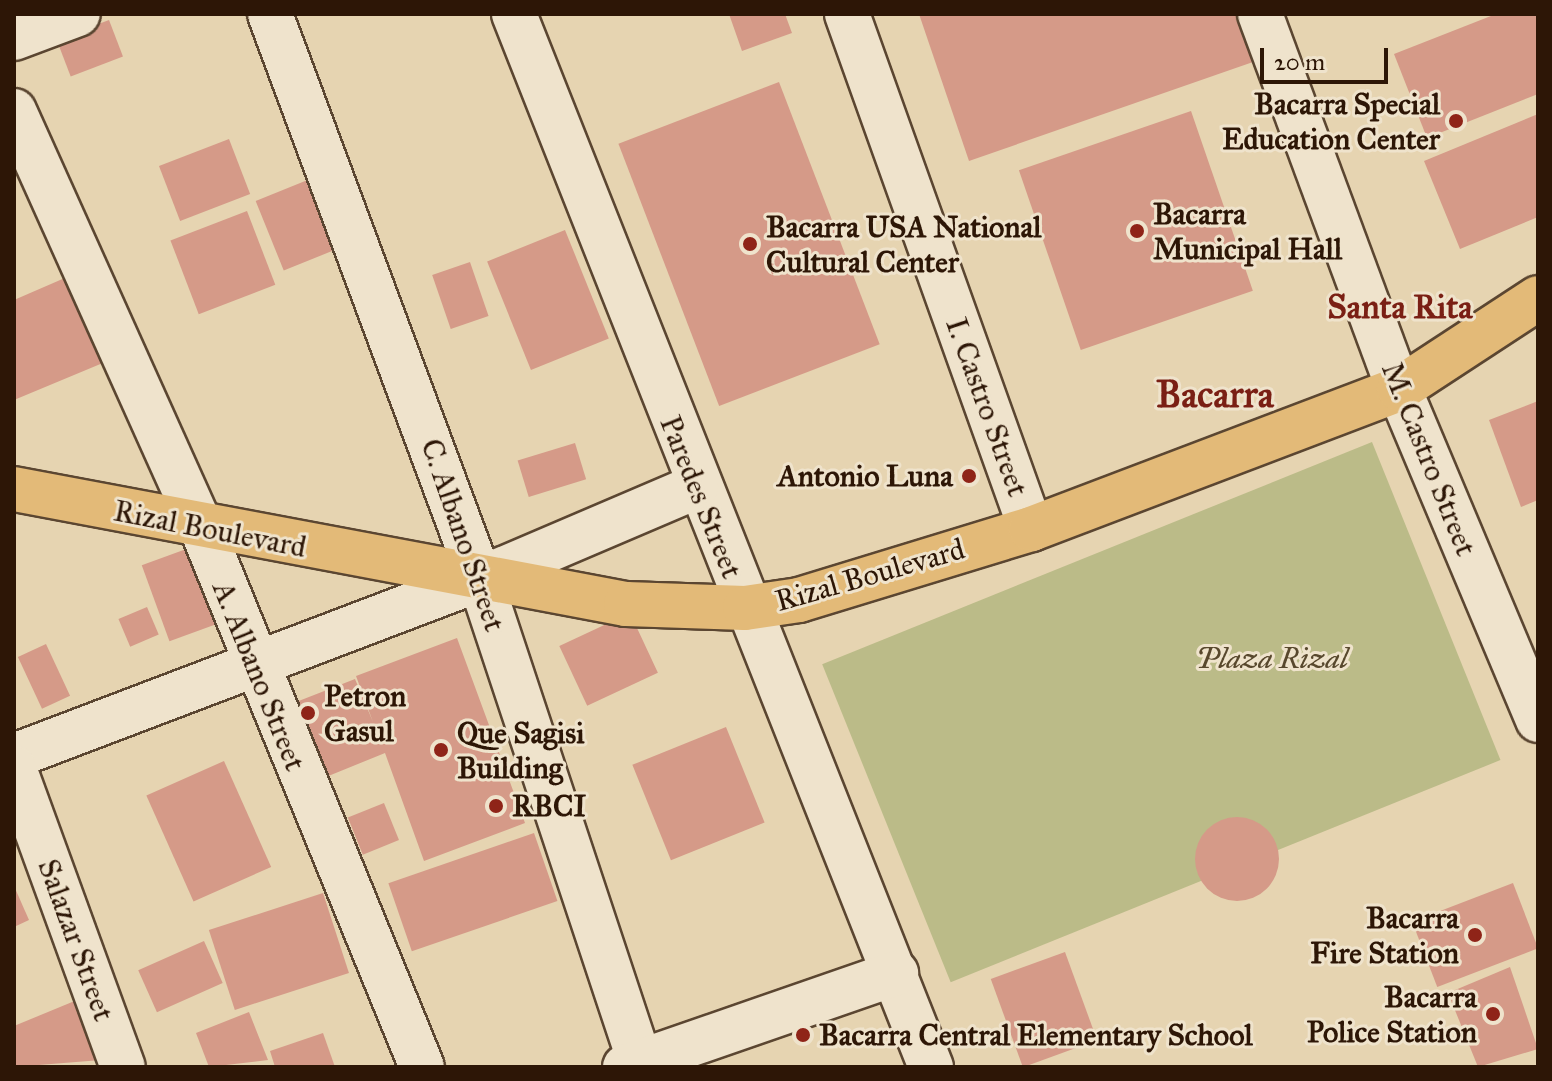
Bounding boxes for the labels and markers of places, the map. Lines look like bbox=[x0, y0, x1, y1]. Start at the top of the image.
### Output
place label: Bacarra Special Education Center bbox=[1222, 86, 1440, 156]
marker: Bacarra Special Education Center bbox=[1447, 112, 1465, 130]
place label: Bacarra Municipal Hall bbox=[1153, 196, 1342, 266]
place label: Bacarra USA National Cultural Center bbox=[766, 209, 1041, 280]
marker: Bacarra Municipal Hall bbox=[1128, 222, 1146, 240]
marker: Bacarra USA National Cultural Center bbox=[741, 235, 759, 253]
place label: Antonio Luna bbox=[778, 458, 953, 494]
marker: Antonio Luna bbox=[960, 467, 978, 485]
place label: Petron Gasul bbox=[324, 678, 406, 748]
marker: Petron Gasul bbox=[299, 704, 317, 722]
place label: Que Sagisi Building bbox=[457, 715, 584, 786]
marker: Que Sagisi Building bbox=[432, 741, 450, 759]
place label: RBCI bbox=[512, 788, 586, 824]
marker: RBCI bbox=[487, 797, 505, 815]
place label: Bacarra Fire Station bbox=[1310, 900, 1459, 970]
marker: Bacarra Fire Station bbox=[1466, 926, 1484, 944]
place label: Bacarra Police Station bbox=[1307, 979, 1477, 1050]
marker: Bacarra Police Station bbox=[1484, 1005, 1502, 1023]
place label: Bacarra Central Elementary School bbox=[819, 1017, 1253, 1053]
marker: Bacarra Central Elementary School bbox=[794, 1026, 812, 1044]

